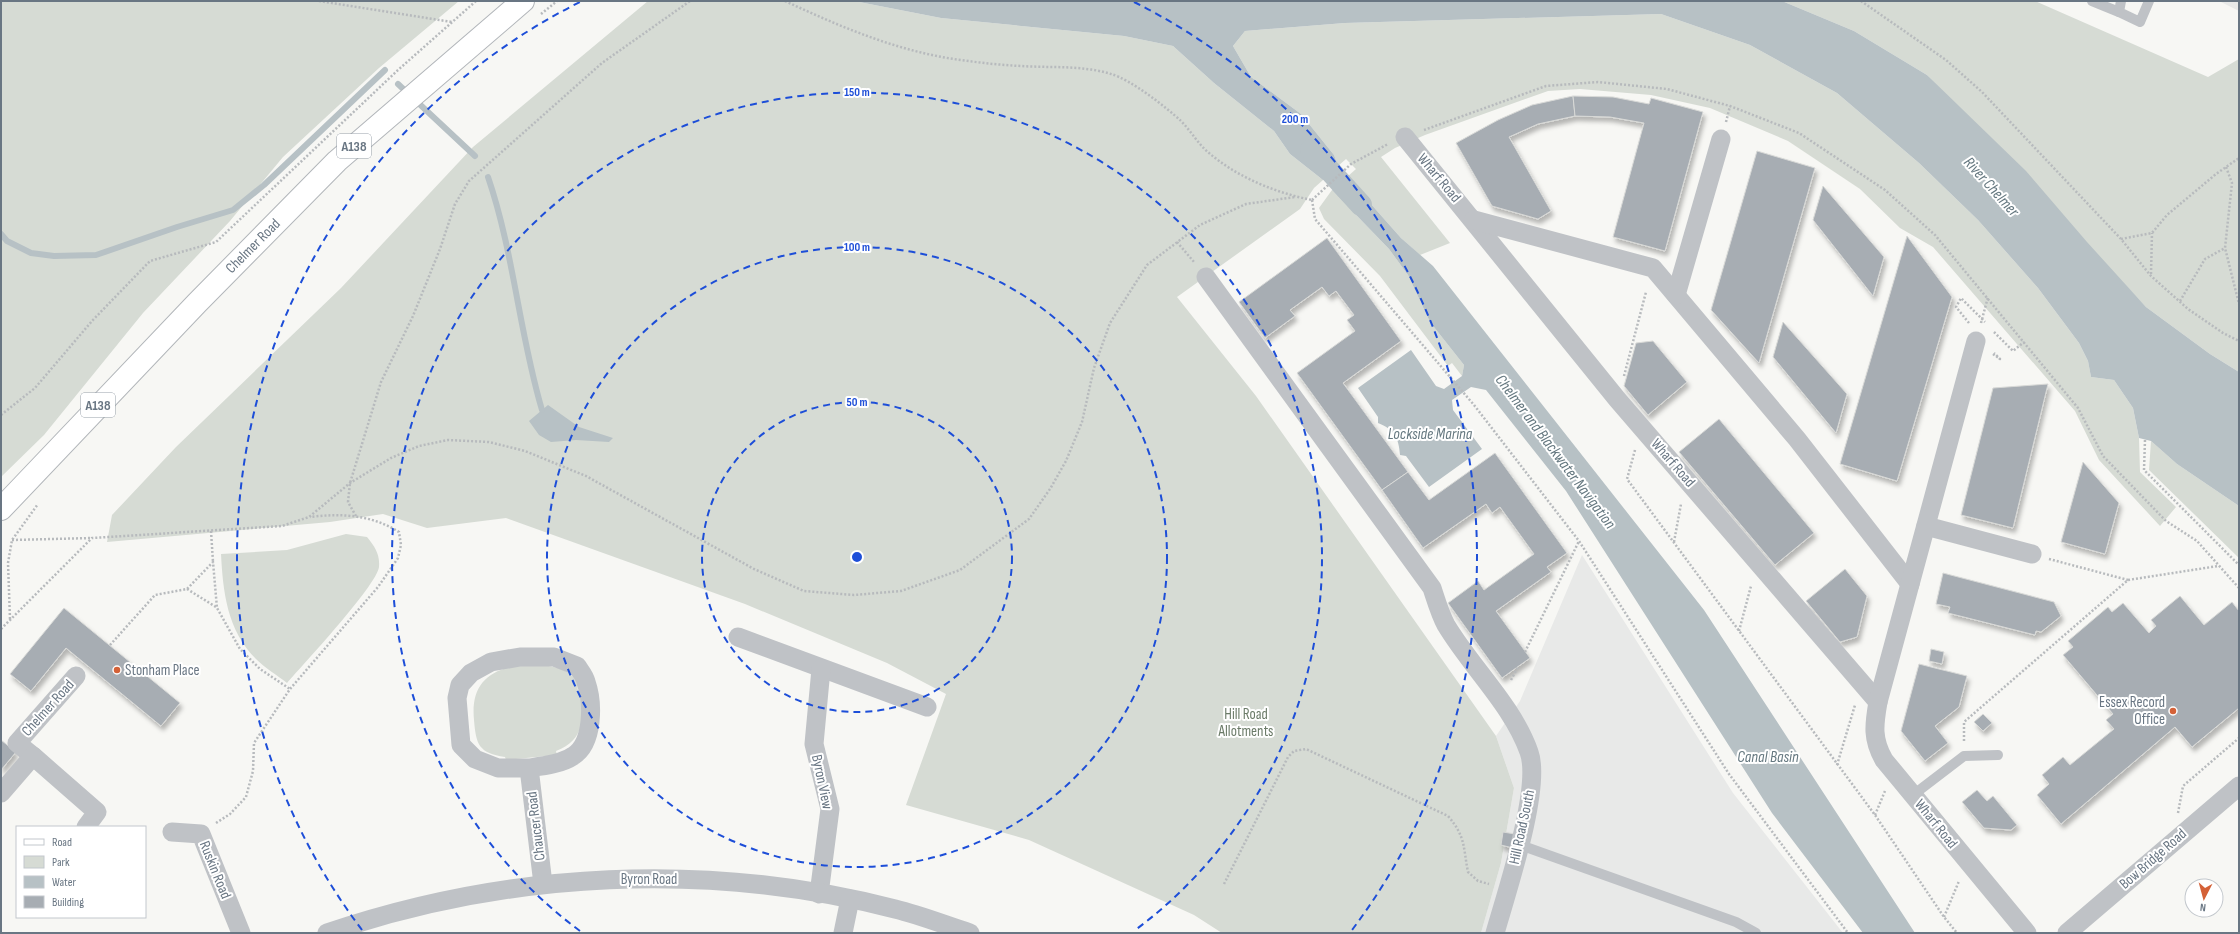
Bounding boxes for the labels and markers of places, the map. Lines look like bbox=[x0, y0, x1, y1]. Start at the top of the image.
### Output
centre of rings bbox=[850, 550, 864, 564]
place label: Stonham Place bbox=[125, 661, 200, 680]
marker: Stonham Place bbox=[112, 665, 122, 675]
place label: Essex Record Office bbox=[2099, 693, 2165, 729]
marker: Essex Record Office bbox=[2168, 706, 2178, 716]

